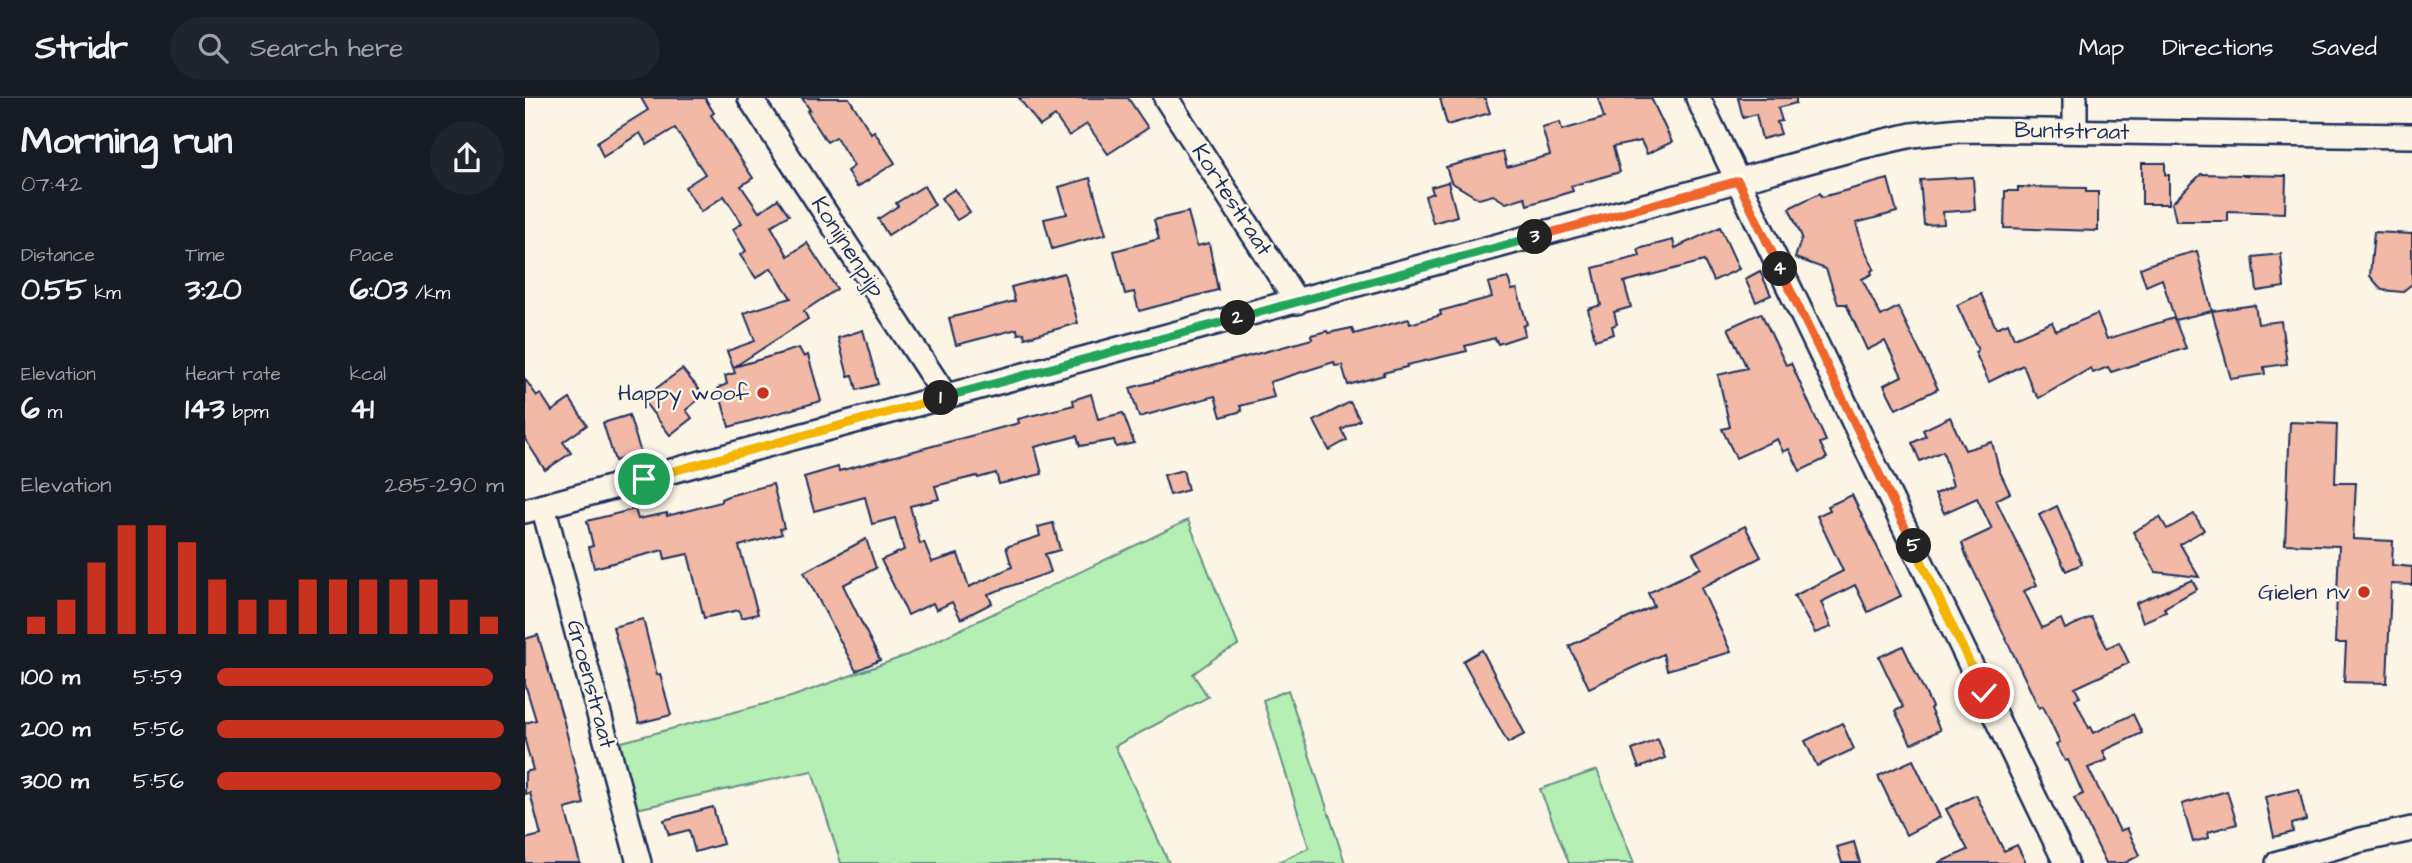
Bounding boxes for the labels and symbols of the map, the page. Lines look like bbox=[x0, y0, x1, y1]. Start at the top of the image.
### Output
street label: Buntstraat bbox=[2014, 114, 2130, 148]
street label: Kortestraat bbox=[1184, 138, 1281, 263]
street label: Konijnenpijp bbox=[803, 190, 893, 304]
pin: 3 bbox=[1517, 220, 1553, 254]
pin: 4 bbox=[1763, 252, 1797, 286]
pin: 2 bbox=[1221, 300, 1255, 336]
place label: Happy woof bbox=[618, 377, 749, 410]
pin: 1 bbox=[923, 380, 959, 416]
marker: Happy woof bbox=[755, 385, 771, 401]
pin bbox=[614, 449, 674, 509]
pin: 5 bbox=[1897, 528, 1931, 564]
place label: Gielen nv bbox=[2258, 576, 2350, 608]
marker: Gielen nv bbox=[2356, 584, 2372, 600]
street label: Groenstraat bbox=[558, 616, 624, 752]
pin bbox=[1954, 663, 2014, 723]

